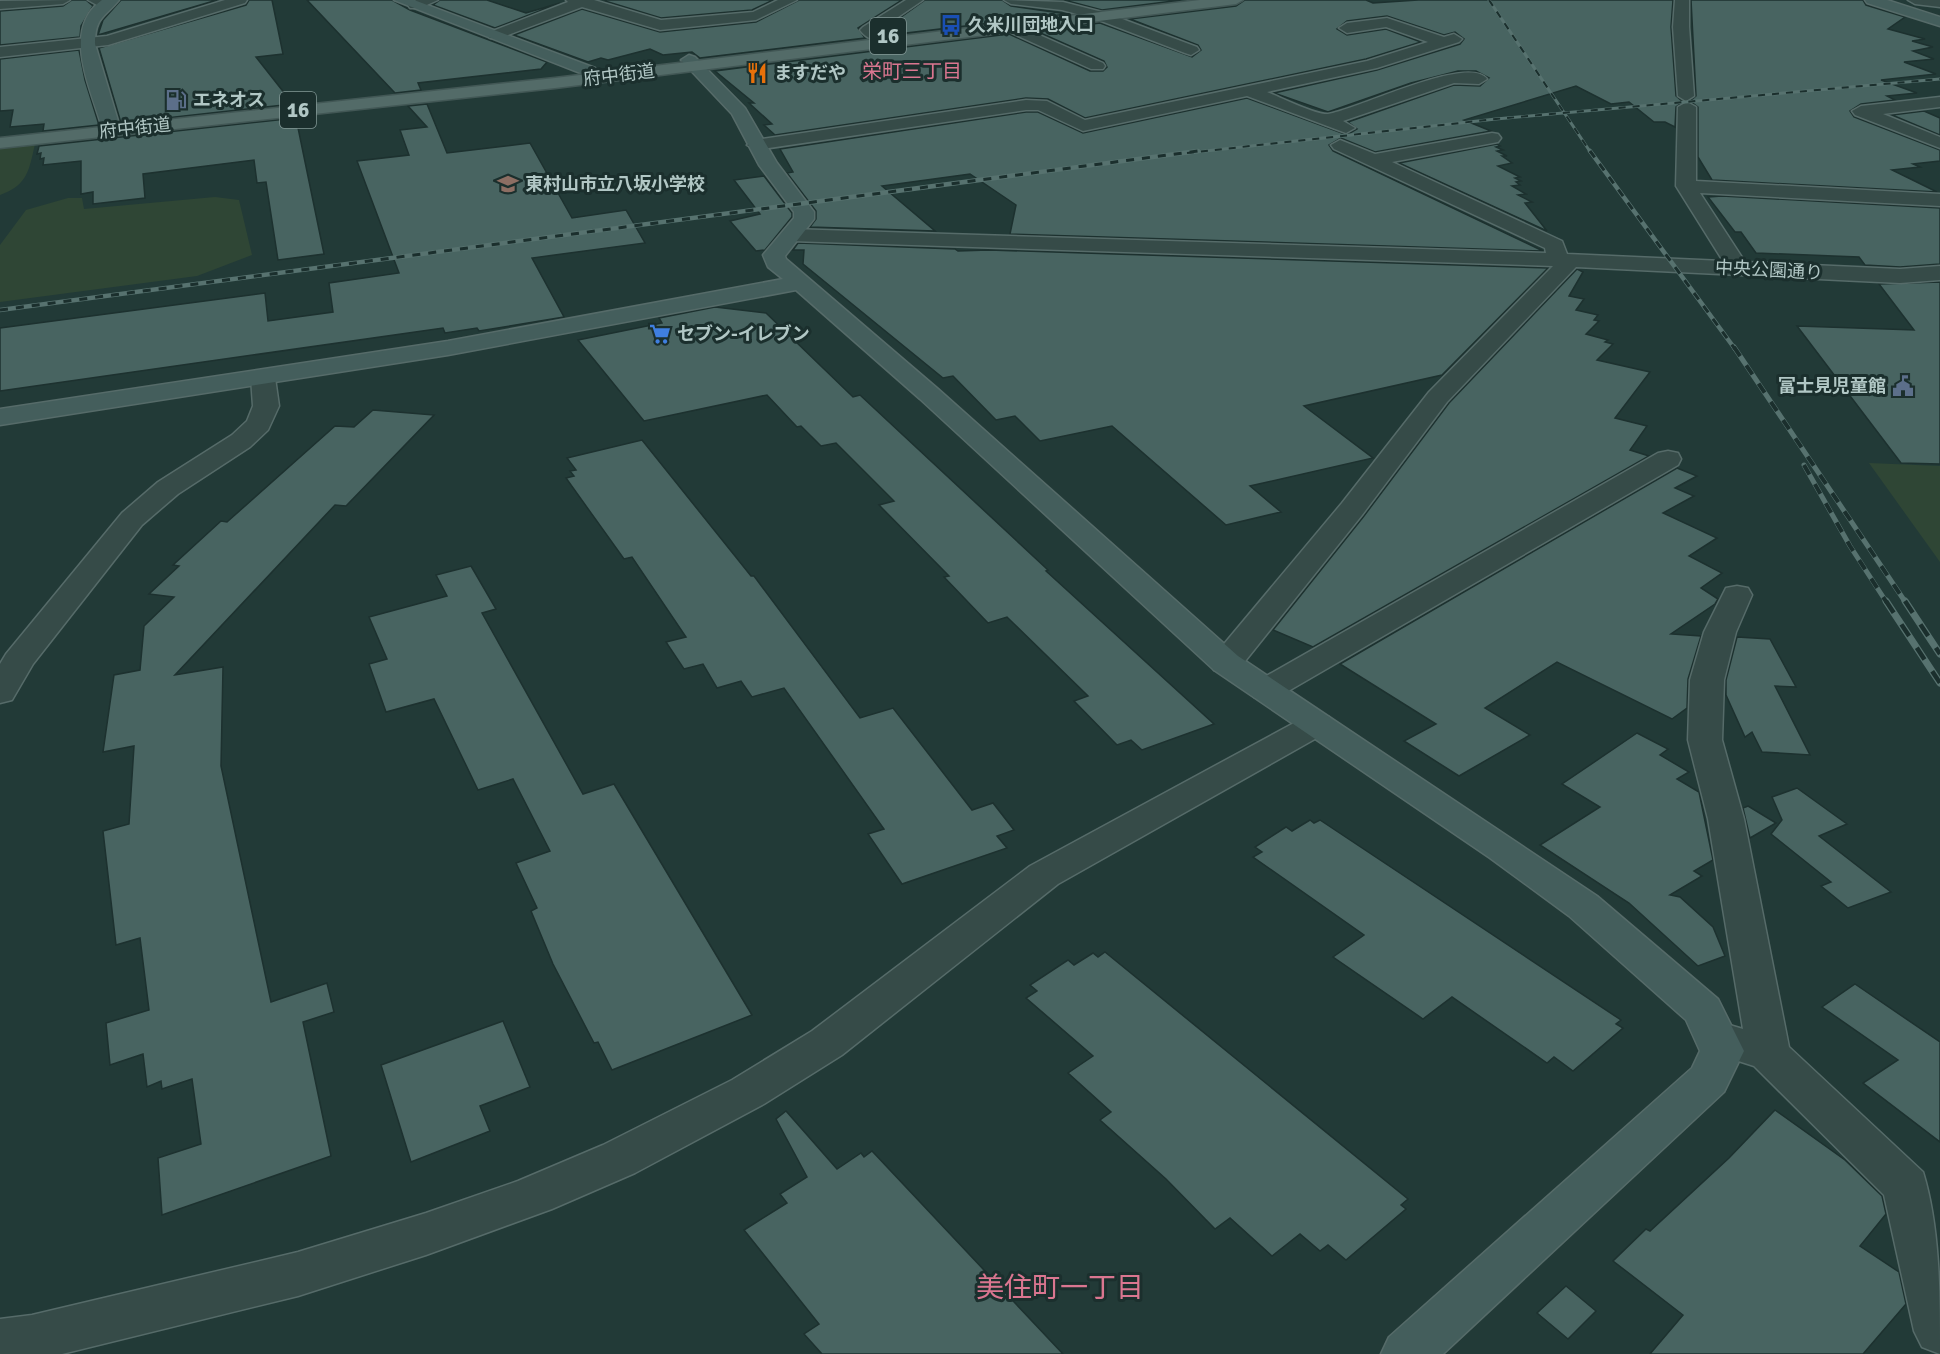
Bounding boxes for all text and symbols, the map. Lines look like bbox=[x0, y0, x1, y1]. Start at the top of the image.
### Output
bus stop icon: 久米川団地入口 bbox=[939, 13, 963, 37]
place label: 久米川団地入口 bbox=[968, 14, 1094, 36]
road number: 16 bbox=[870, 18, 906, 54]
district label: 栄町三丁目 bbox=[862, 59, 962, 84]
street label: 府中街道 bbox=[582, 60, 656, 90]
restaurant icon: ますだや bbox=[745, 61, 769, 85]
place label: ますだや bbox=[774, 62, 846, 84]
fuel station icon: エネオス bbox=[164, 88, 188, 112]
place label: エネオス bbox=[193, 89, 265, 111]
road number: 16 bbox=[280, 92, 316, 128]
street label: 府中街道 bbox=[98, 113, 172, 143]
school or university icon: 東村山市立八坂小学校 bbox=[496, 172, 520, 196]
place label: 東村山市立八坂小学校 bbox=[525, 173, 705, 195]
street label: 中央公園通り bbox=[1714, 256, 1824, 284]
supermarket icon: セブン-イレブン bbox=[648, 322, 672, 346]
place label: セブン-イレブン bbox=[677, 323, 810, 345]
public building icon: 富士見児童館 bbox=[1891, 374, 1915, 398]
place label: 富士見児童館 bbox=[1778, 375, 1886, 397]
district label: 美住町一丁目 bbox=[976, 1271, 1144, 1305]

